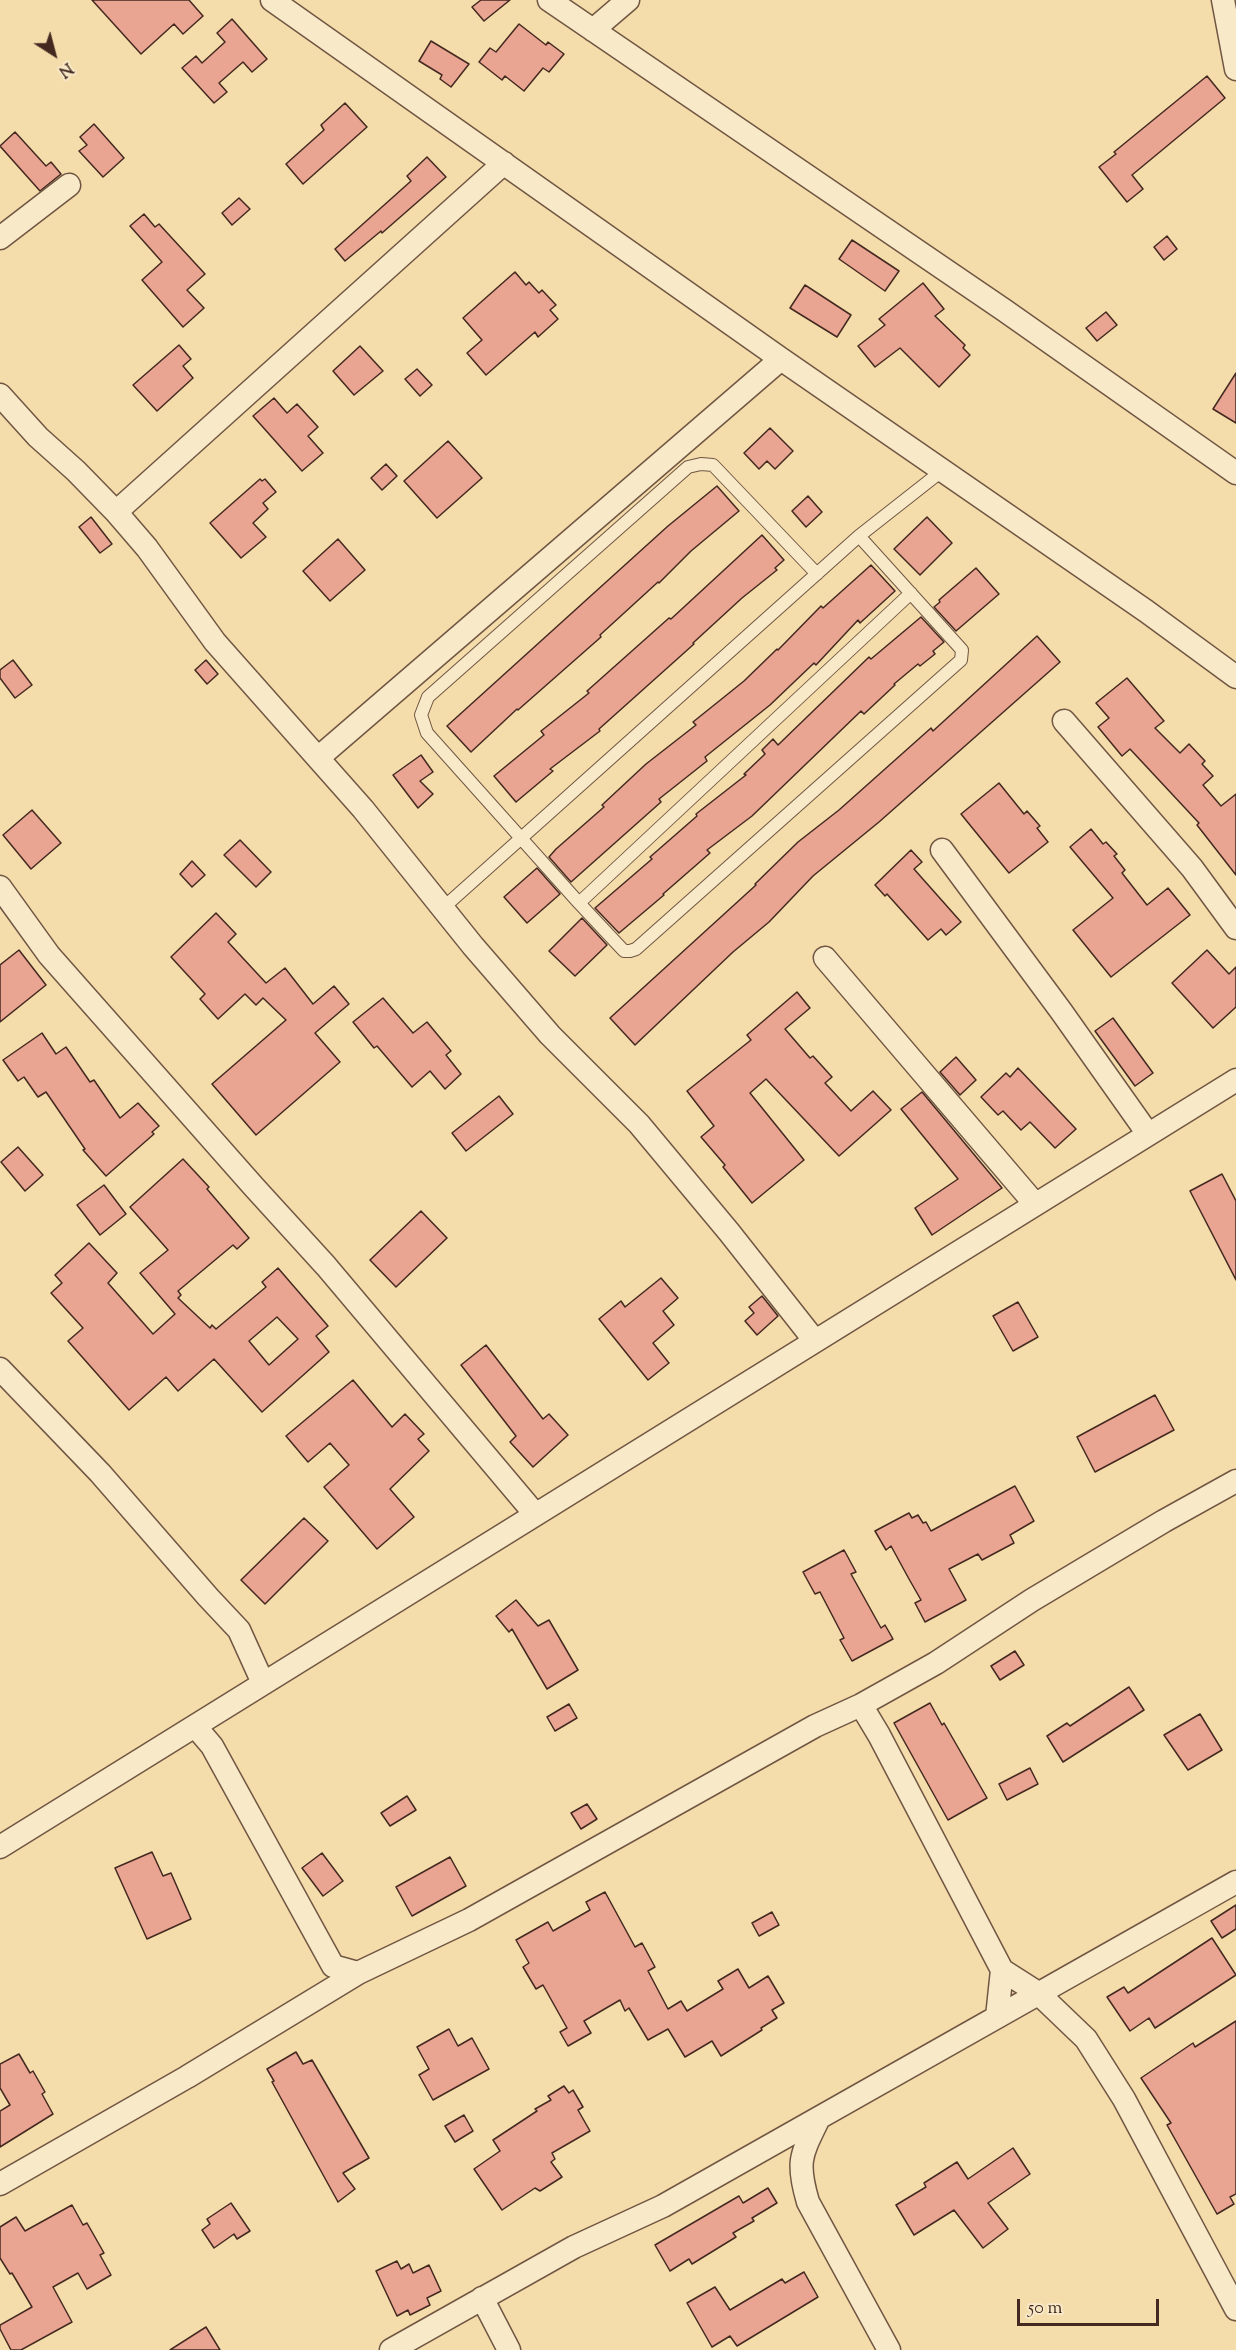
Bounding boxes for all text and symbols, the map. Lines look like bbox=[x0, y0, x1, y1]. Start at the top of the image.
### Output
north arrow bbox=[24, 24, 84, 84]
text: N bbox=[53, 56, 77, 82]
scale bar bbox=[1020, 2287, 1162, 2325]
text: 50 m bbox=[1028, 2296, 1062, 2322]

